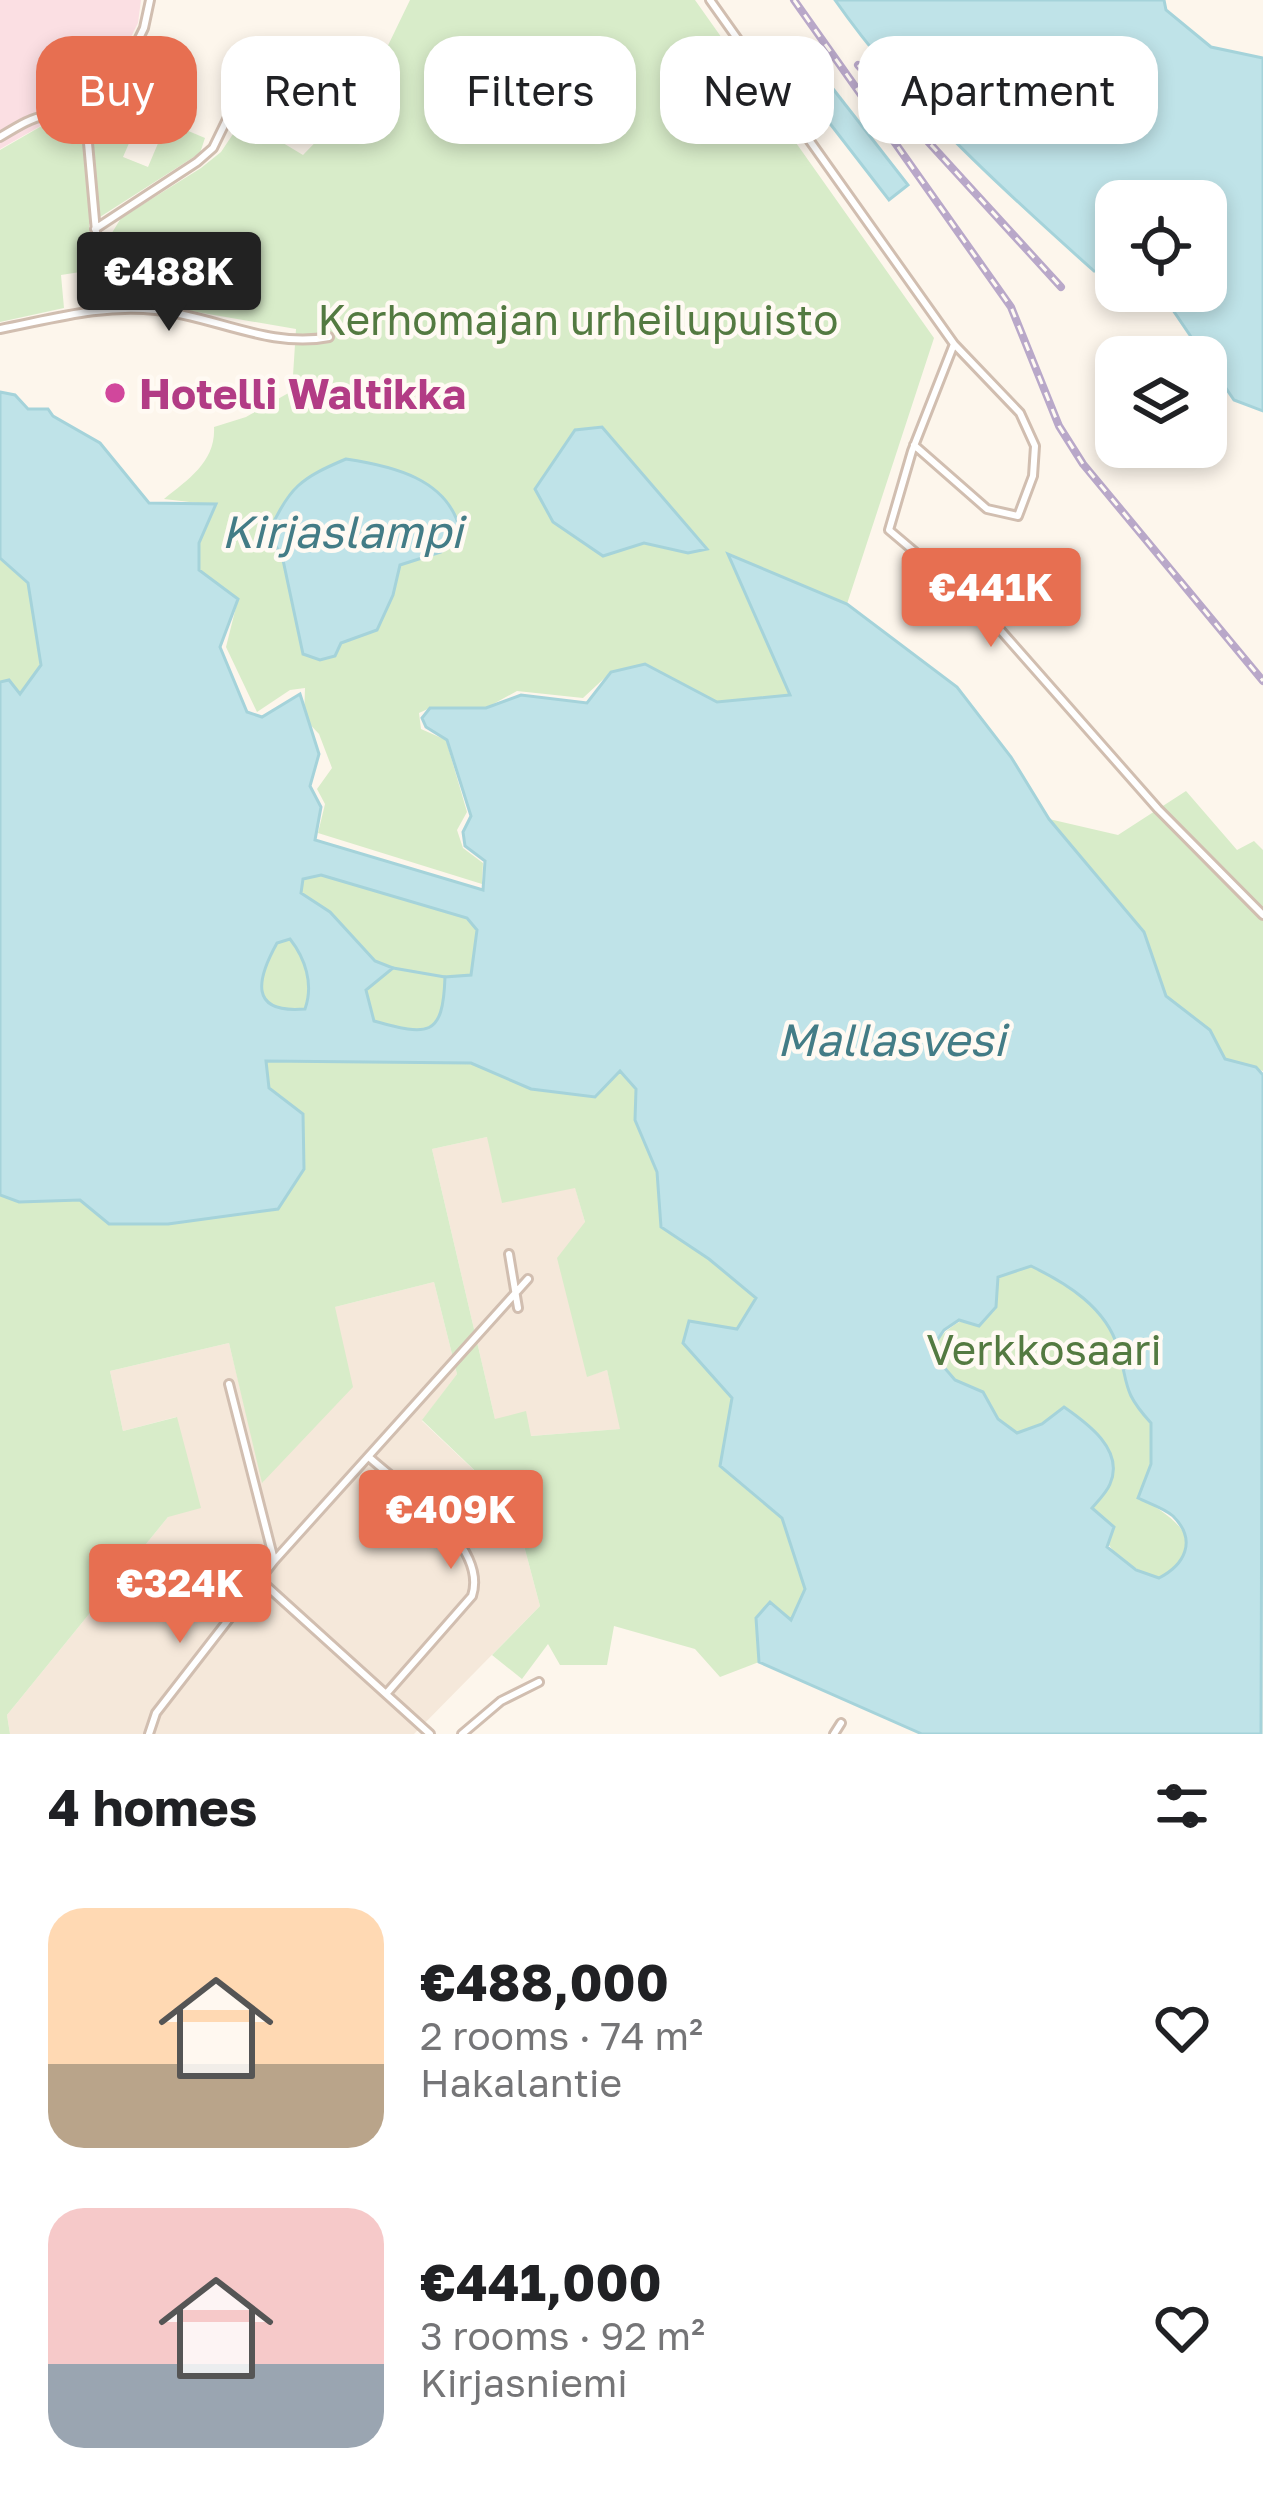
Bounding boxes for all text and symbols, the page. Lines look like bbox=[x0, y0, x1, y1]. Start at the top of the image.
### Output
chip: Buy bbox=[36, 36, 197, 144]
chip: Rent bbox=[221, 36, 400, 144]
chip: Filters bbox=[424, 36, 636, 144]
chip: New bbox=[660, 36, 834, 144]
chip: Apartment bbox=[858, 36, 1158, 144]
map controls bbox=[1095, 180, 1227, 468]
button: locate bbox=[1095, 180, 1227, 312]
pin: €488K bbox=[85, 232, 253, 334]
text: €488K bbox=[104, 247, 234, 294]
park label: Kerhomajan urheilupuisto bbox=[318, 294, 838, 344]
button: layers bbox=[1095, 336, 1227, 468]
place label: Hotelli Waltikka bbox=[139, 368, 466, 418]
marker: Hotelli Waltikka bbox=[102, 380, 128, 406]
water label: Kirjaslampi bbox=[221, 504, 468, 558]
pin: €441K bbox=[907, 548, 1075, 650]
text: €441K bbox=[929, 563, 1053, 610]
water label: Mallasvesi bbox=[777, 1012, 1010, 1066]
park label: Verkkosaari bbox=[926, 1324, 1162, 1374]
pin: €409K bbox=[367, 1470, 535, 1572]
text: €409K bbox=[386, 1485, 516, 1532]
pin: €324K bbox=[96, 1544, 264, 1646]
text: €324K bbox=[116, 1559, 244, 1606]
icon: filters bbox=[1149, 1773, 1215, 1839]
text: 4 homes bbox=[48, 1776, 257, 1837]
text: €488,000 bbox=[420, 1951, 669, 2012]
icon: home bbox=[144, 1956, 288, 2100]
icon: heart bbox=[1149, 1995, 1215, 2061]
text: 2 rooms · 74 m² bbox=[420, 2012, 703, 2059]
text: Hakalantie bbox=[420, 2059, 622, 2106]
text: €441,000 bbox=[420, 2251, 662, 2312]
icon: home bbox=[144, 2256, 288, 2400]
icon: heart bbox=[1149, 2295, 1215, 2361]
text: 3 rooms · 92 m² bbox=[420, 2312, 705, 2359]
text: Kirjasniemi bbox=[420, 2359, 628, 2406]

